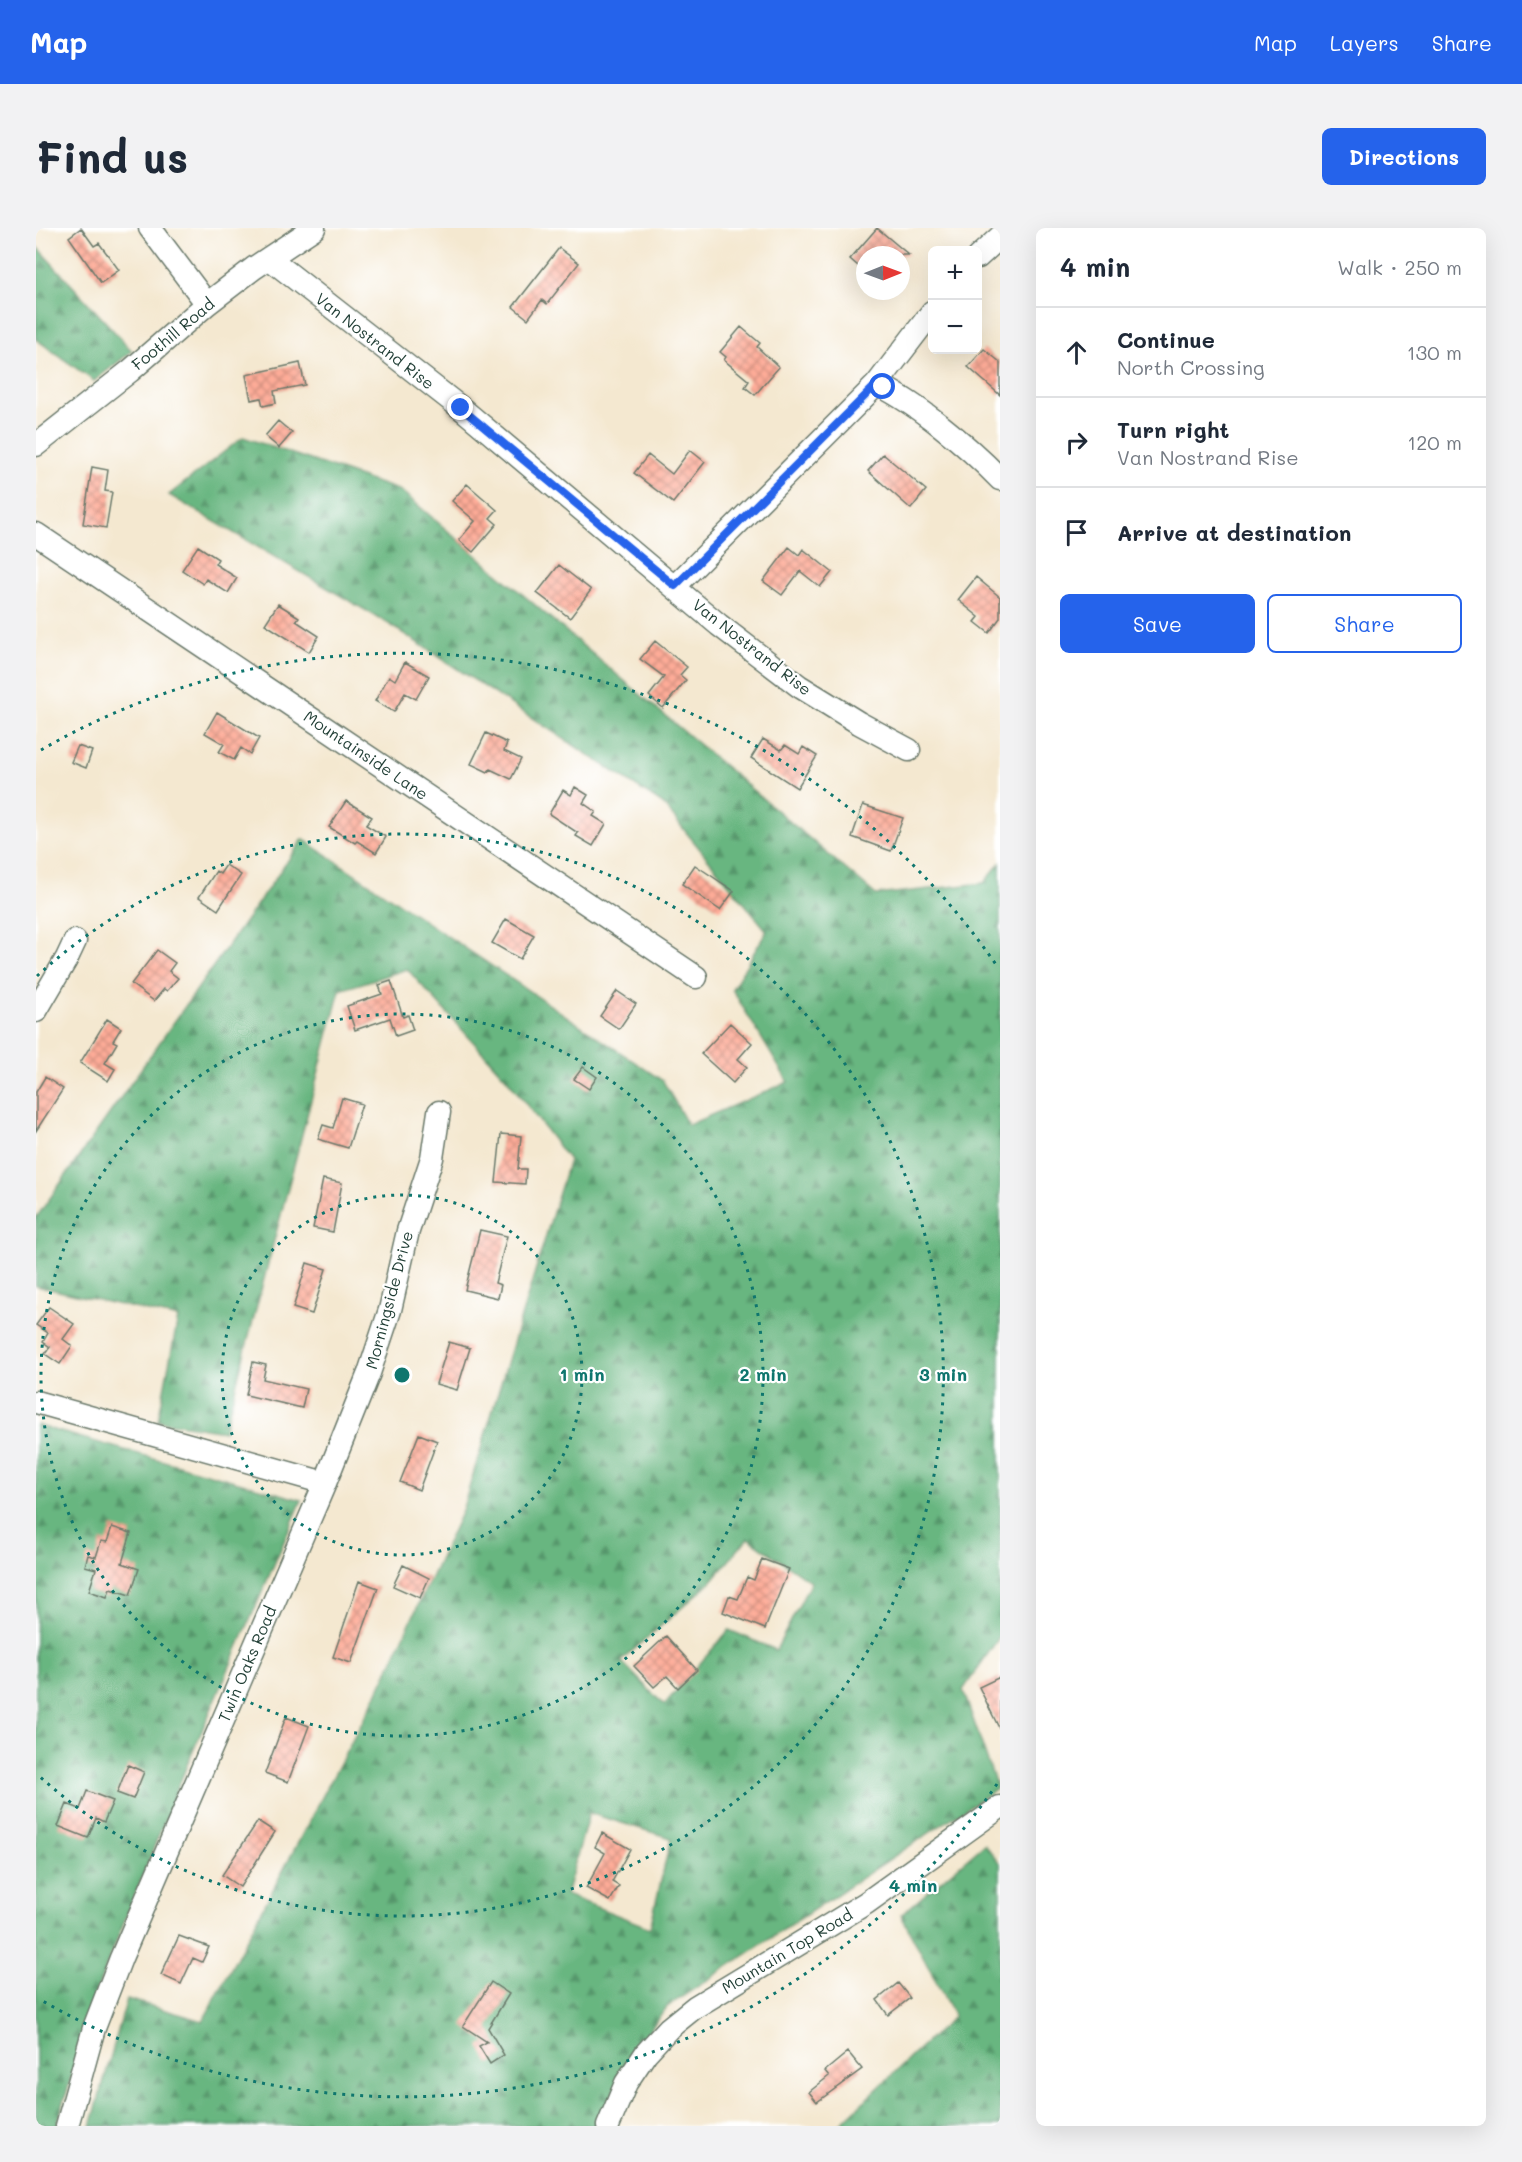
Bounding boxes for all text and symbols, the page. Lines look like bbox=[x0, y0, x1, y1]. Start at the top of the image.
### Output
text: Map bbox=[30, 24, 87, 60]
text: Map bbox=[1254, 29, 1297, 56]
text: Layers bbox=[1330, 29, 1399, 56]
text: Share bbox=[1432, 29, 1492, 56]
button: Directions bbox=[1322, 128, 1486, 185]
text: Find us bbox=[36, 129, 188, 184]
north arrow bbox=[856, 246, 910, 300]
map controls bbox=[928, 246, 982, 354]
button: + bbox=[928, 246, 982, 300]
text: 4 min bbox=[1060, 250, 1130, 284]
text: Walk · 250 m bbox=[1337, 254, 1462, 280]
street label: Van Nostrand Rise bbox=[312, 288, 439, 394]
street label: Foothill Road bbox=[127, 293, 218, 374]
button: − bbox=[928, 300, 982, 354]
text: Continue bbox=[1117, 325, 1215, 354]
icon: ahead bbox=[1060, 336, 1093, 369]
text: 130 m bbox=[1407, 339, 1462, 365]
text: North Crossing bbox=[1117, 354, 1265, 380]
route start bbox=[869, 373, 895, 399]
route end bbox=[447, 394, 473, 420]
text: Turn right bbox=[1117, 415, 1229, 444]
icon: right bbox=[1060, 426, 1093, 459]
text: 120 m bbox=[1407, 429, 1462, 455]
text: Van Nostrand Rise bbox=[1117, 444, 1299, 470]
icon: arrive bbox=[1060, 516, 1093, 549]
text: Arrive at destination bbox=[1117, 518, 1352, 547]
street label: Van Nostrand Rise bbox=[689, 594, 816, 700]
button: Save bbox=[1060, 594, 1255, 653]
button: Share bbox=[1267, 594, 1462, 653]
street label: Mountainside Lane bbox=[300, 705, 433, 804]
street label: Morningside Drive bbox=[360, 1228, 417, 1371]
text: 1 min bbox=[559, 1362, 605, 1386]
text: 2 min bbox=[739, 1362, 787, 1386]
text: 3 min bbox=[919, 1362, 967, 1386]
centre of rings bbox=[392, 1365, 412, 1385]
street label: Twin Oaks Road bbox=[213, 1603, 280, 1725]
text: 4 min bbox=[889, 1873, 937, 1897]
street label: Mountain Top Road bbox=[717, 1903, 856, 1998]

